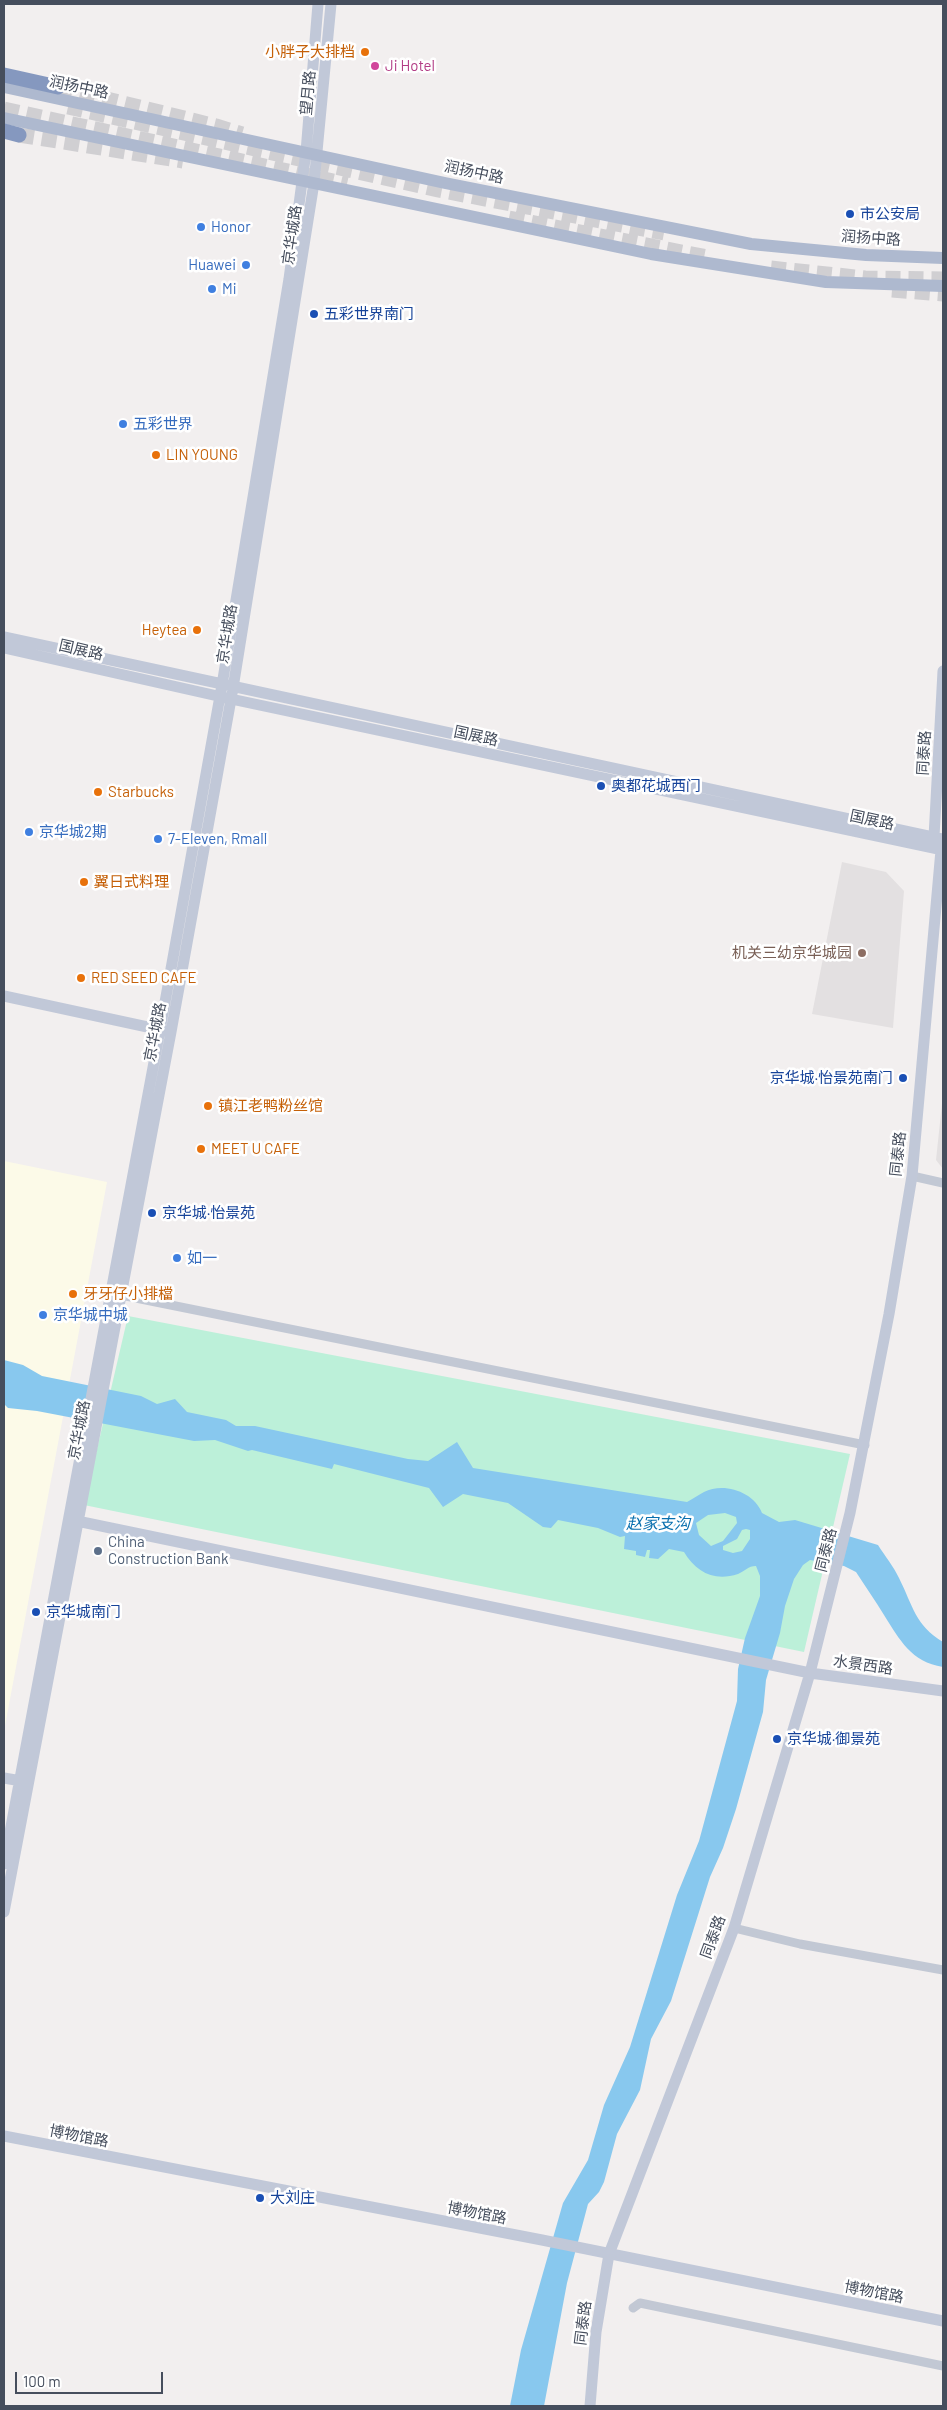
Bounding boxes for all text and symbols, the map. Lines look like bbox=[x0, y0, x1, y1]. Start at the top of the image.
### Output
place label: 小胖子大排档 bbox=[265, 43, 355, 61]
marker: 小胖子大排档 bbox=[359, 46, 371, 58]
place label: Ji Hotel bbox=[385, 57, 435, 75]
marker: Ji Hotel bbox=[369, 60, 381, 72]
street label: 望月路 bbox=[297, 70, 319, 116]
street label: 润扬中路 bbox=[48, 72, 110, 102]
street label: 润扬中路 bbox=[443, 157, 505, 187]
street label: 京华城路 bbox=[279, 204, 305, 266]
place label: 市公安局 bbox=[860, 205, 920, 223]
marker: 市公安局 bbox=[844, 208, 856, 220]
place label: Honor bbox=[211, 218, 251, 236]
marker: Honor bbox=[195, 221, 207, 233]
street label: 润扬中路 bbox=[840, 227, 902, 249]
place label: Huawei bbox=[188, 256, 236, 274]
marker: Huawei bbox=[240, 259, 252, 271]
place label: Mi bbox=[222, 280, 237, 298]
marker: Mi bbox=[206, 283, 218, 295]
place label: 五彩世界南门 bbox=[324, 305, 414, 323]
marker: 五彩世界南门 bbox=[308, 308, 320, 320]
place label: 五彩世界 bbox=[133, 415, 193, 433]
marker: 五彩世界 bbox=[117, 418, 129, 430]
place label: LIN YOUNG bbox=[166, 446, 238, 464]
marker: LIN YOUNG bbox=[150, 449, 162, 461]
street label: 京华城路 bbox=[213, 603, 241, 665]
place label: Heytea bbox=[142, 621, 187, 639]
marker: Heytea bbox=[191, 624, 203, 636]
street label: 国展路 bbox=[57, 636, 105, 664]
street label: 国展路 bbox=[452, 723, 500, 749]
street label: 同泰路 bbox=[914, 730, 934, 776]
place label: 奥都花城西门 bbox=[611, 777, 701, 795]
marker: 奥都花城西门 bbox=[595, 780, 607, 792]
place label: Starbucks bbox=[108, 783, 174, 801]
marker: Starbucks bbox=[92, 786, 104, 798]
street label: 国展路 bbox=[848, 807, 896, 833]
place label: 京华城2期 bbox=[39, 823, 107, 841]
marker: 京华城2期 bbox=[23, 826, 35, 838]
place label: 7-Eleven, Rmall bbox=[168, 830, 267, 848]
marker: 7-Eleven, Rmall bbox=[152, 833, 164, 845]
place label: 翼日式料理 bbox=[94, 873, 169, 891]
marker: 翼日式料理 bbox=[78, 876, 90, 888]
place label: 机关三幼京华城园 bbox=[732, 944, 852, 962]
marker: 机关三幼京华城园 bbox=[856, 947, 868, 959]
place label: RED SEED CAFE bbox=[91, 969, 196, 987]
marker: RED SEED CAFE bbox=[75, 972, 87, 984]
street label: 京华城路 bbox=[140, 1001, 170, 1063]
place label: 京华城·怡景苑南门 bbox=[770, 1069, 893, 1087]
marker: 京华城·怡景苑南门 bbox=[897, 1072, 909, 1084]
place label: 镇江老鸭粉丝馆 bbox=[218, 1097, 323, 1115]
marker: 镇江老鸭粉丝馆 bbox=[202, 1100, 214, 1112]
street label: 同泰路 bbox=[887, 1131, 909, 1177]
place label: MEET U CAFE bbox=[211, 1140, 300, 1158]
marker: MEET U CAFE bbox=[195, 1143, 207, 1155]
place label: 京华城·怡景苑 bbox=[162, 1204, 255, 1222]
marker: 京华城·怡景苑 bbox=[146, 1207, 158, 1219]
place label: 如一 bbox=[187, 1249, 217, 1267]
marker: 如一 bbox=[171, 1252, 183, 1264]
place label: 牙牙仔小排檔 bbox=[83, 1285, 173, 1303]
marker: 牙牙仔小排檔 bbox=[67, 1288, 79, 1300]
place label: 京华城中城 bbox=[53, 1306, 128, 1324]
marker: 京华城中城 bbox=[37, 1309, 49, 1321]
street label: 京华城路 bbox=[64, 1399, 94, 1461]
water label: 赵家支沟 bbox=[626, 1514, 690, 1534]
street label: 同泰路 bbox=[812, 1526, 840, 1574]
place label: China Construction Bank bbox=[108, 1533, 228, 1568]
marker: China Construction Bank bbox=[92, 1545, 104, 1557]
place label: 京华城南门 bbox=[46, 1603, 121, 1621]
marker: 京华城南门 bbox=[30, 1606, 42, 1618]
street label: 水景西路 bbox=[832, 1652, 894, 1678]
place label: 京华城·御景苑 bbox=[787, 1730, 880, 1748]
marker: 京华城·御景苑 bbox=[771, 1733, 783, 1745]
street label: 同泰路 bbox=[697, 1913, 729, 1961]
street label: 博物馆路 bbox=[48, 2121, 110, 2151]
place label: 大刘庄 bbox=[270, 2189, 315, 2207]
marker: 大刘庄 bbox=[254, 2192, 266, 2204]
street label: 博物馆路 bbox=[446, 2198, 508, 2228]
street label: 博物馆路 bbox=[843, 2277, 905, 2307]
street label: 同泰路 bbox=[571, 2300, 595, 2346]
scale bar bbox=[18, 2362, 165, 2394]
text: 100 m bbox=[23, 2372, 61, 2390]

